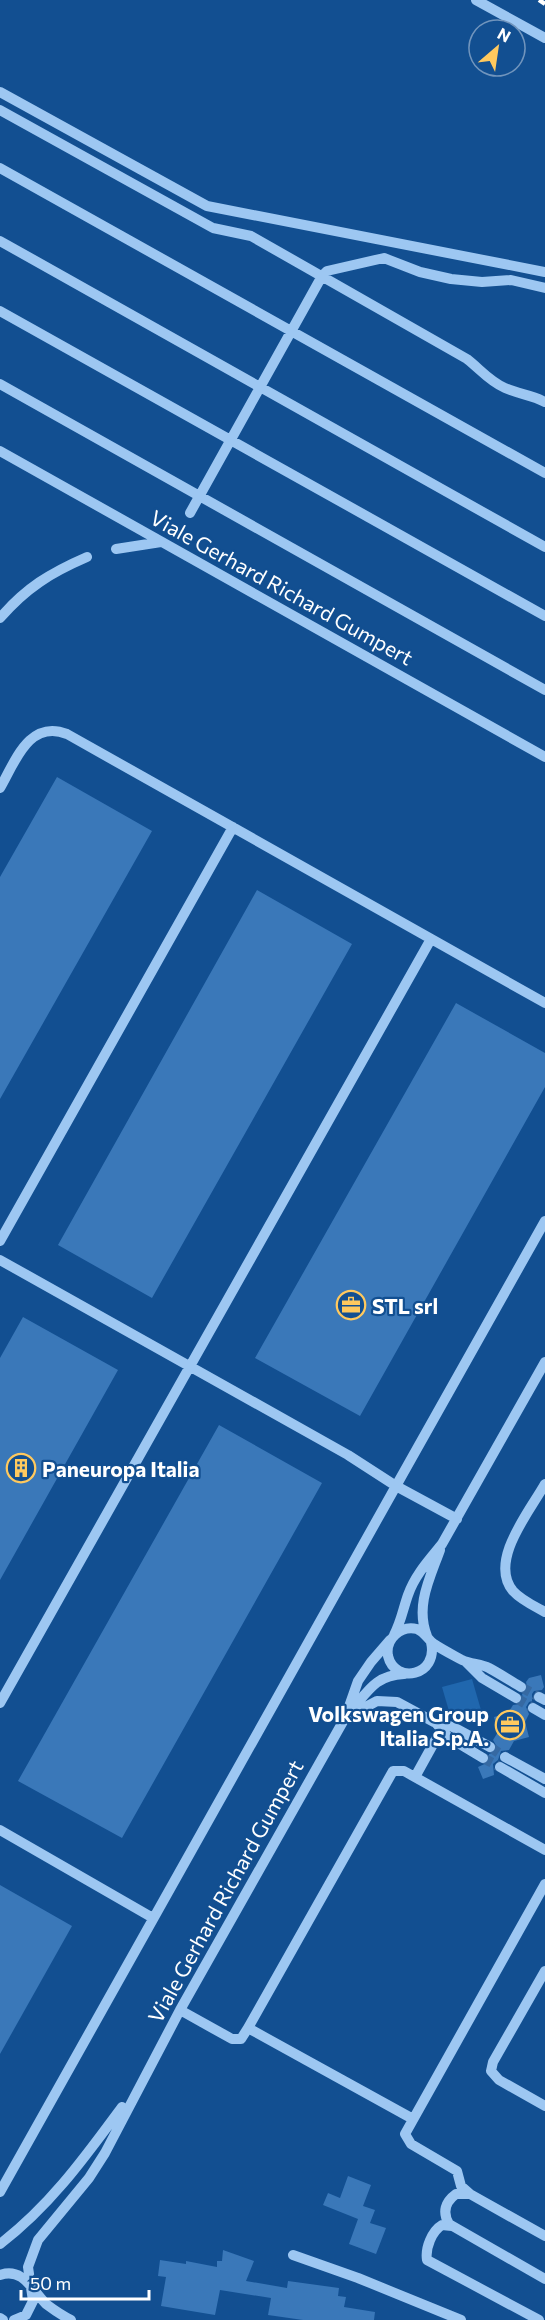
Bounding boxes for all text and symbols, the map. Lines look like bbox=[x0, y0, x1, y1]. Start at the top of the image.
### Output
north arrow bbox=[467, 18, 527, 78]
text: N bbox=[495, 23, 514, 46]
street label: Viale Gerhard Richard Gumpert bbox=[146, 504, 418, 670]
office icon: STL srl bbox=[335, 1289, 367, 1321]
place label: STL srl bbox=[372, 1293, 438, 1318]
building icon: Paneuropa Italia bbox=[5, 1452, 37, 1484]
place label: Paneuropa Italia bbox=[42, 1456, 200, 1481]
place label: Volkswagen Group Italia S.p.A. bbox=[308, 1701, 489, 1750]
office icon: Volkswagen Group Italia S.p.A. bbox=[494, 1709, 526, 1741]
street label: Viale Gerhard Richard Gumpert bbox=[142, 1755, 308, 2027]
scale bar bbox=[21, 2263, 148, 2301]
text: 50 m bbox=[30, 2272, 71, 2294]

